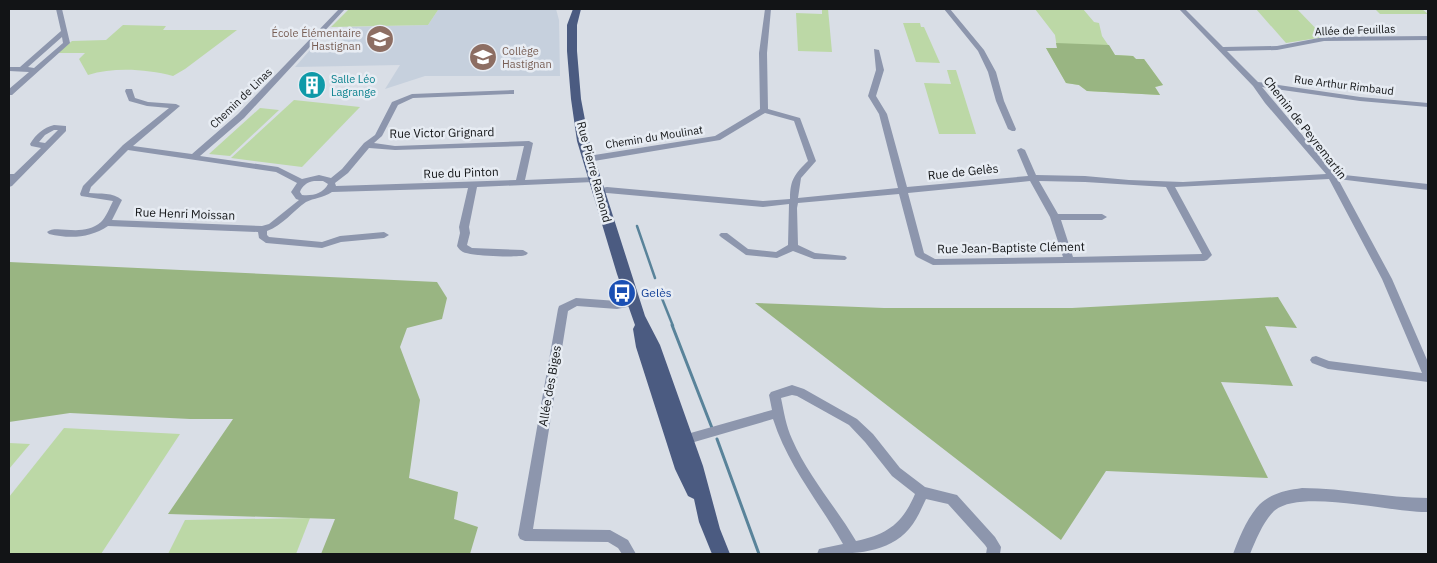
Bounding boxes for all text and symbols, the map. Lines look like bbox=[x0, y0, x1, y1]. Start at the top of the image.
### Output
street label: Allée de Feuillas bbox=[1314, 22, 1396, 38]
school or university icon: École Élémentaire Hastignan bbox=[365, 24, 395, 54]
place label: École Élémentaire Hastignan bbox=[272, 26, 361, 53]
school or university icon: Collège Hastignan bbox=[468, 42, 498, 72]
place label: Collège Hastignan bbox=[502, 44, 552, 71]
street label: Chemin de Linas bbox=[207, 65, 275, 131]
building icon: Salle Léo Lagrange bbox=[297, 70, 327, 100]
place label: Salle Léo Lagrange bbox=[331, 72, 376, 99]
street label: Rue Arthur Rimbaud bbox=[1293, 72, 1395, 98]
street label: Chemin de Peyremartin bbox=[1261, 73, 1350, 182]
street label: Rue Pierre Ramond bbox=[574, 120, 615, 224]
street label: Chemin du Moulinat bbox=[604, 122, 704, 152]
street label: Rue Victor Grignard bbox=[389, 124, 495, 141]
street label: Rue de Gelès bbox=[927, 160, 999, 183]
street label: Rue du Pinton bbox=[423, 164, 499, 181]
street label: Rue Henri Moissan bbox=[135, 204, 235, 223]
street label: Rue Jean-Baptiste Clément bbox=[937, 239, 1085, 256]
bus stop icon: Gelès bbox=[607, 278, 637, 308]
place label: Gelès bbox=[641, 285, 672, 300]
street label: Allée des Biges bbox=[535, 344, 564, 428]

